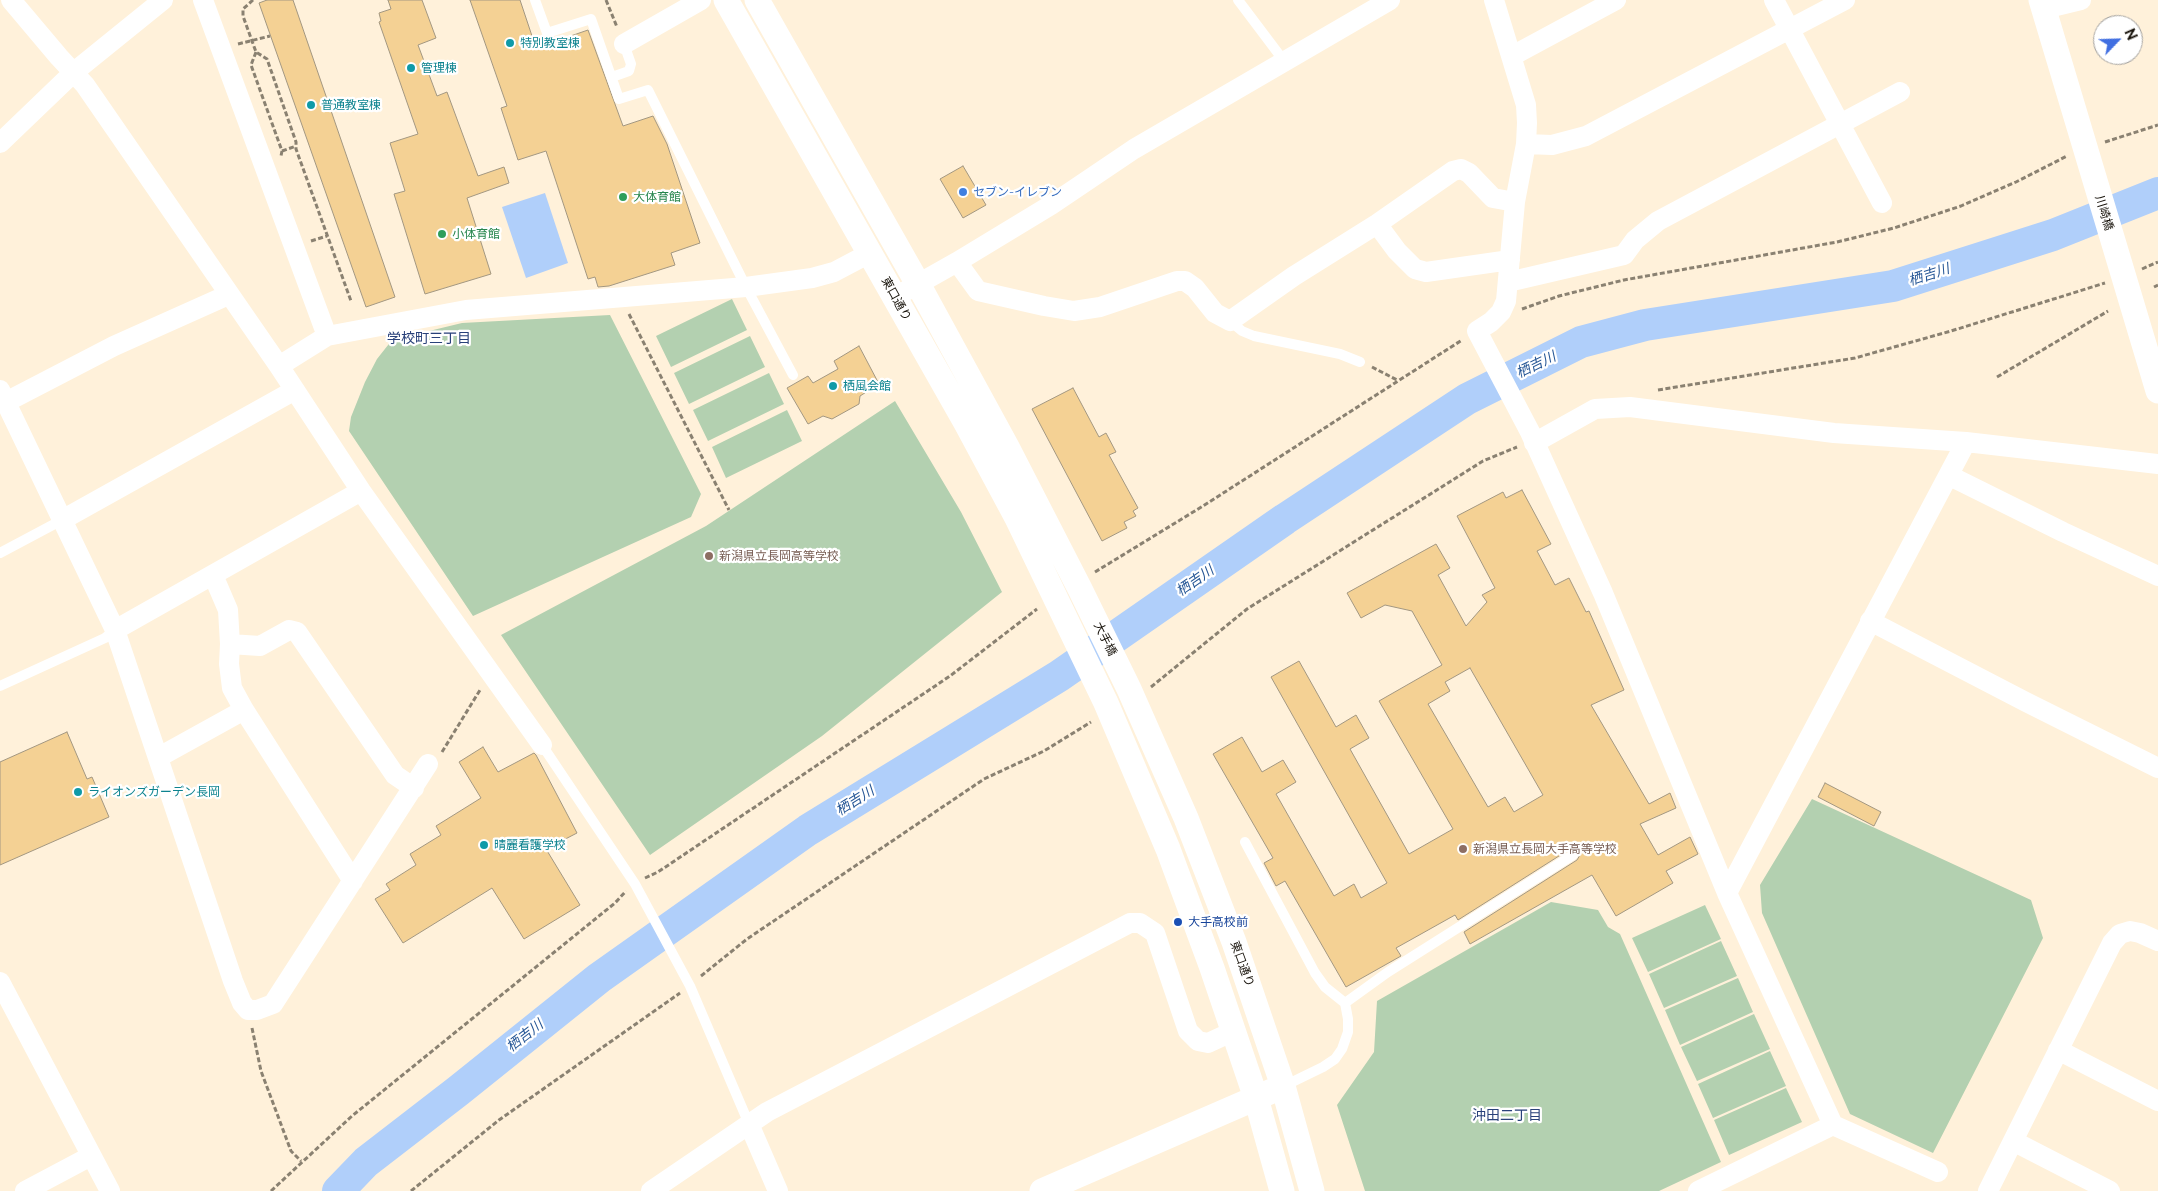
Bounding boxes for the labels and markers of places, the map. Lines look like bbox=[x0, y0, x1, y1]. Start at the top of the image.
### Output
place label: 特別教室棟 bbox=[520, 36, 580, 50]
marker: 特別教室棟 bbox=[504, 37, 516, 49]
place label: 管理棟 bbox=[421, 61, 457, 75]
marker: 管理棟 bbox=[405, 62, 417, 74]
place label: 普通教室棟 bbox=[321, 98, 381, 112]
marker: 普通教室棟 bbox=[305, 99, 317, 111]
place label: セブン-イレブン bbox=[973, 185, 1062, 199]
marker: セブン-イレブン bbox=[957, 186, 969, 198]
place label: 大体育館 bbox=[633, 190, 681, 204]
marker: 大体育館 bbox=[617, 191, 629, 203]
place label: 小体育館 bbox=[452, 227, 500, 241]
marker: 小体育館 bbox=[436, 228, 448, 240]
place label: 栖風会館 bbox=[843, 379, 891, 393]
marker: 栖風会館 bbox=[827, 380, 839, 392]
place label: 新潟県立長岡高等学校 bbox=[719, 549, 839, 563]
marker: 新潟県立長岡高等学校 bbox=[703, 550, 715, 562]
place label: ライオンズガーデン長岡 bbox=[88, 785, 220, 799]
marker: ライオンズガーデン長岡 bbox=[72, 786, 84, 798]
place label: 晴麗看護学校 bbox=[494, 838, 566, 852]
marker: 晴麗看護学校 bbox=[478, 839, 490, 851]
place label: 新潟県立長岡大手高等学校 bbox=[1473, 842, 1617, 856]
marker: 新潟県立長岡大手高等学校 bbox=[1457, 843, 1469, 855]
place label: 大手高校前 bbox=[1188, 915, 1248, 929]
marker: 大手高校前 bbox=[1172, 916, 1184, 928]

